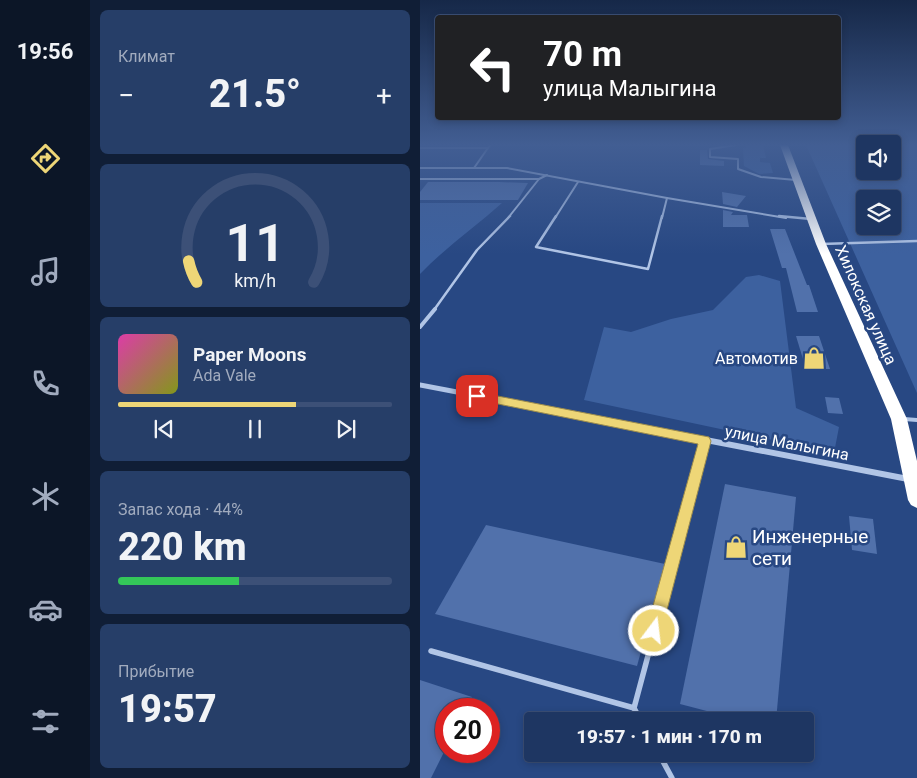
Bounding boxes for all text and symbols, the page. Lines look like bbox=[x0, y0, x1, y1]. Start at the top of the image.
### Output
text: 70 m bbox=[543, 34, 622, 75]
icon: left bbox=[460, 35, 525, 100]
text: 19:56 bbox=[17, 39, 73, 64]
text: Климат bbox=[118, 47, 175, 66]
text: 21.5° bbox=[209, 72, 301, 116]
text: улица Малыгина bbox=[543, 76, 716, 101]
text: − bbox=[118, 79, 134, 112]
text: + bbox=[376, 79, 392, 112]
map controls bbox=[856, 135, 901, 235]
button: sound bbox=[856, 135, 901, 180]
icon: directions bbox=[28, 141, 63, 176]
button: layers bbox=[856, 190, 901, 235]
text: 11 bbox=[225, 213, 285, 274]
street label: Хилокская улица bbox=[831, 242, 901, 368]
icon: music bbox=[28, 254, 63, 289]
text: km/h bbox=[234, 270, 276, 291]
text: Paper Moons bbox=[193, 343, 306, 366]
shop icon: Автомотив bbox=[801, 345, 827, 371]
place label: Автомотив bbox=[715, 349, 798, 368]
icon: phone bbox=[28, 366, 63, 401]
text: Ada Vale bbox=[193, 366, 256, 385]
pin bbox=[456, 375, 498, 417]
icon: arrive bbox=[463, 382, 491, 410]
icon: previous bbox=[150, 415, 178, 443]
icon: pause bbox=[241, 415, 269, 443]
icon: next bbox=[332, 415, 360, 443]
street label: улица Малыгина bbox=[723, 422, 851, 464]
icon: climate bbox=[28, 479, 63, 514]
text: Запас хода · 44% bbox=[118, 500, 243, 519]
text: 220 km bbox=[118, 525, 247, 569]
place label: Инженерные сети bbox=[752, 525, 868, 570]
shop icon: Инженерные сети bbox=[723, 534, 749, 560]
icon: car bbox=[28, 592, 63, 627]
position arrow bbox=[627, 604, 679, 656]
text: Прибытие bbox=[118, 662, 194, 681]
text: 19:57 bbox=[118, 687, 217, 731]
speed limit sign: 20 bbox=[435, 698, 500, 763]
icon: filters bbox=[28, 704, 63, 739]
text: 19:57 · 1 мин · 170 m bbox=[576, 725, 762, 748]

